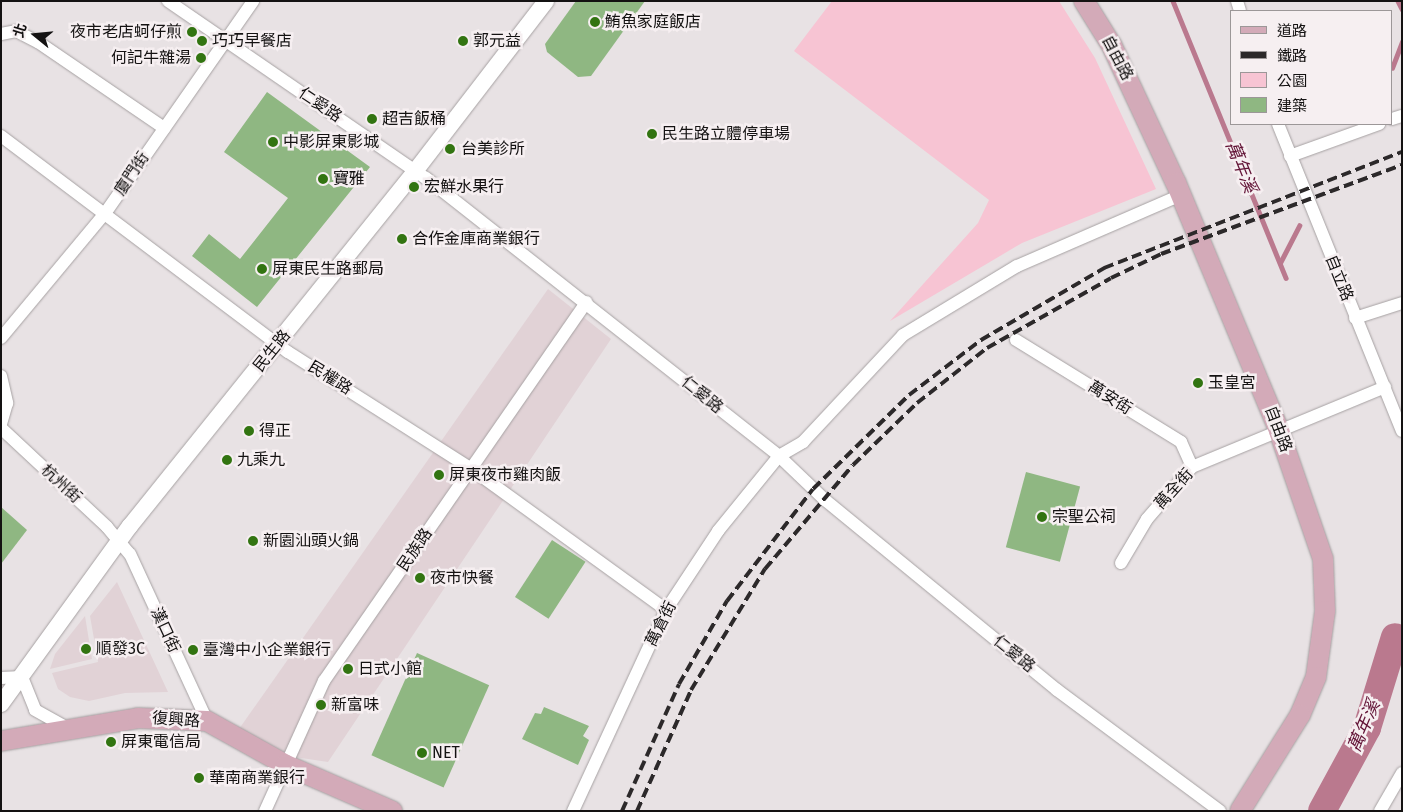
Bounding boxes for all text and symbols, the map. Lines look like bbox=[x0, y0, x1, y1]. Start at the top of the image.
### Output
north arrow bbox=[10, 10, 60, 60]
legend bbox=[1230, 10, 1393, 125]
place label: 鮪魚家庭飯店 bbox=[605, 12, 701, 32]
marker: 鮪魚家庭飯店 bbox=[589, 16, 601, 28]
text: 北 bbox=[10, 21, 30, 40]
place label: 夜市老店蚵仔煎 bbox=[70, 22, 182, 42]
text: 道路 bbox=[1277, 22, 1307, 40]
marker: 夜市老店蚵仔煎 bbox=[186, 26, 198, 38]
place label: 巧巧早餐店 bbox=[212, 31, 292, 51]
place label: 郭元益 bbox=[473, 31, 521, 51]
street label: 自由路 bbox=[1097, 32, 1137, 84]
marker: 巧巧早餐店 bbox=[196, 35, 208, 47]
marker: 郭元益 bbox=[457, 35, 469, 47]
text: 鐵路 bbox=[1277, 47, 1307, 65]
place label: 何記牛雜湯 bbox=[111, 48, 191, 68]
marker: 何記牛雜湯 bbox=[195, 52, 207, 64]
text: 公園 bbox=[1277, 72, 1307, 90]
street label: 仁愛路 bbox=[295, 84, 345, 126]
text: 建築 bbox=[1277, 97, 1307, 115]
place label: 超吉飯桶 bbox=[382, 109, 446, 129]
marker: 超吉飯桶 bbox=[366, 113, 378, 125]
place label: 民生路立體停車場 bbox=[662, 124, 790, 144]
marker: 民生路立體停車場 bbox=[646, 128, 658, 140]
place label: 中影屏東影城 bbox=[283, 132, 379, 152]
marker: 中影屏東影城 bbox=[267, 136, 279, 148]
water label: 萬年溪 bbox=[1221, 138, 1261, 196]
place label: 台美診所 bbox=[461, 139, 525, 159]
marker: 台美診所 bbox=[443, 142, 457, 156]
street label: 廈門街 bbox=[111, 149, 153, 199]
place label: 寶雅 bbox=[333, 169, 365, 189]
marker: 寶雅 bbox=[317, 173, 329, 185]
place label: 宏鮮水果行 bbox=[424, 177, 504, 197]
marker: 宏鮮水果行 bbox=[408, 181, 420, 193]
place label: 合作金庫商業銀行 bbox=[412, 229, 540, 249]
marker: 合作金庫商業銀行 bbox=[396, 233, 408, 245]
street label: 自立路 bbox=[1321, 252, 1357, 304]
place label: 屏東民生路郵局 bbox=[272, 259, 384, 279]
marker: 屏東民生路郵局 bbox=[256, 263, 268, 275]
street label: 民生路 bbox=[249, 326, 295, 376]
street label: 民權路 bbox=[305, 357, 355, 399]
street label: 仁愛路 bbox=[677, 372, 727, 418]
place label: 玉皇宮 bbox=[1208, 373, 1256, 393]
street label: 萬安街 bbox=[1085, 377, 1135, 419]
marker: 玉皇宮 bbox=[1192, 377, 1204, 389]
street label: 自由路 bbox=[1260, 403, 1296, 455]
place label: 得正 bbox=[259, 421, 291, 441]
marker: 得正 bbox=[243, 425, 255, 437]
place label: 九乘九 bbox=[237, 450, 285, 470]
marker: 九乘九 bbox=[221, 454, 233, 466]
street label: 杭州街 bbox=[37, 461, 85, 507]
place label: 屏東夜市雞肉飯 bbox=[449, 465, 561, 485]
street label: 萬全街 bbox=[1151, 465, 1197, 513]
marker: 屏東夜市雞肉飯 bbox=[433, 469, 445, 481]
place label: 宗聖公祠 bbox=[1052, 507, 1116, 527]
marker: 宗聖公祠 bbox=[1036, 511, 1048, 523]
street label: 民族路 bbox=[394, 525, 436, 575]
place label: 新園汕頭火鍋 bbox=[263, 531, 359, 551]
marker: 新園汕頭火鍋 bbox=[247, 535, 259, 547]
place label: 夜市快餐 bbox=[430, 568, 494, 588]
marker: 夜市快餐 bbox=[414, 572, 426, 584]
street label: 萬倉街 bbox=[642, 598, 680, 650]
street label: 漢口街 bbox=[146, 604, 184, 656]
street label: 仁愛路 bbox=[989, 631, 1039, 677]
place label: 順發3C bbox=[96, 639, 145, 659]
place label: 臺灣中小企業銀行 bbox=[203, 640, 331, 660]
marker: 順發3C bbox=[80, 643, 92, 655]
marker: 臺灣中小企業銀行 bbox=[187, 644, 199, 656]
place label: 日式小館 bbox=[358, 659, 422, 679]
marker: 日式小館 bbox=[342, 663, 354, 675]
place label: 新富味 bbox=[331, 695, 379, 715]
water label: 萬年溪 bbox=[1344, 697, 1384, 755]
marker: 新富味 bbox=[315, 699, 327, 711]
street label: 復興路 bbox=[151, 709, 201, 731]
place label: 屏東電信局 bbox=[121, 732, 201, 752]
marker: 屏東電信局 bbox=[105, 736, 117, 748]
place label: NET bbox=[432, 743, 460, 763]
marker: NET bbox=[416, 747, 428, 759]
place label: 華南商業銀行 bbox=[209, 768, 305, 788]
marker: 華南商業銀行 bbox=[193, 772, 205, 784]

